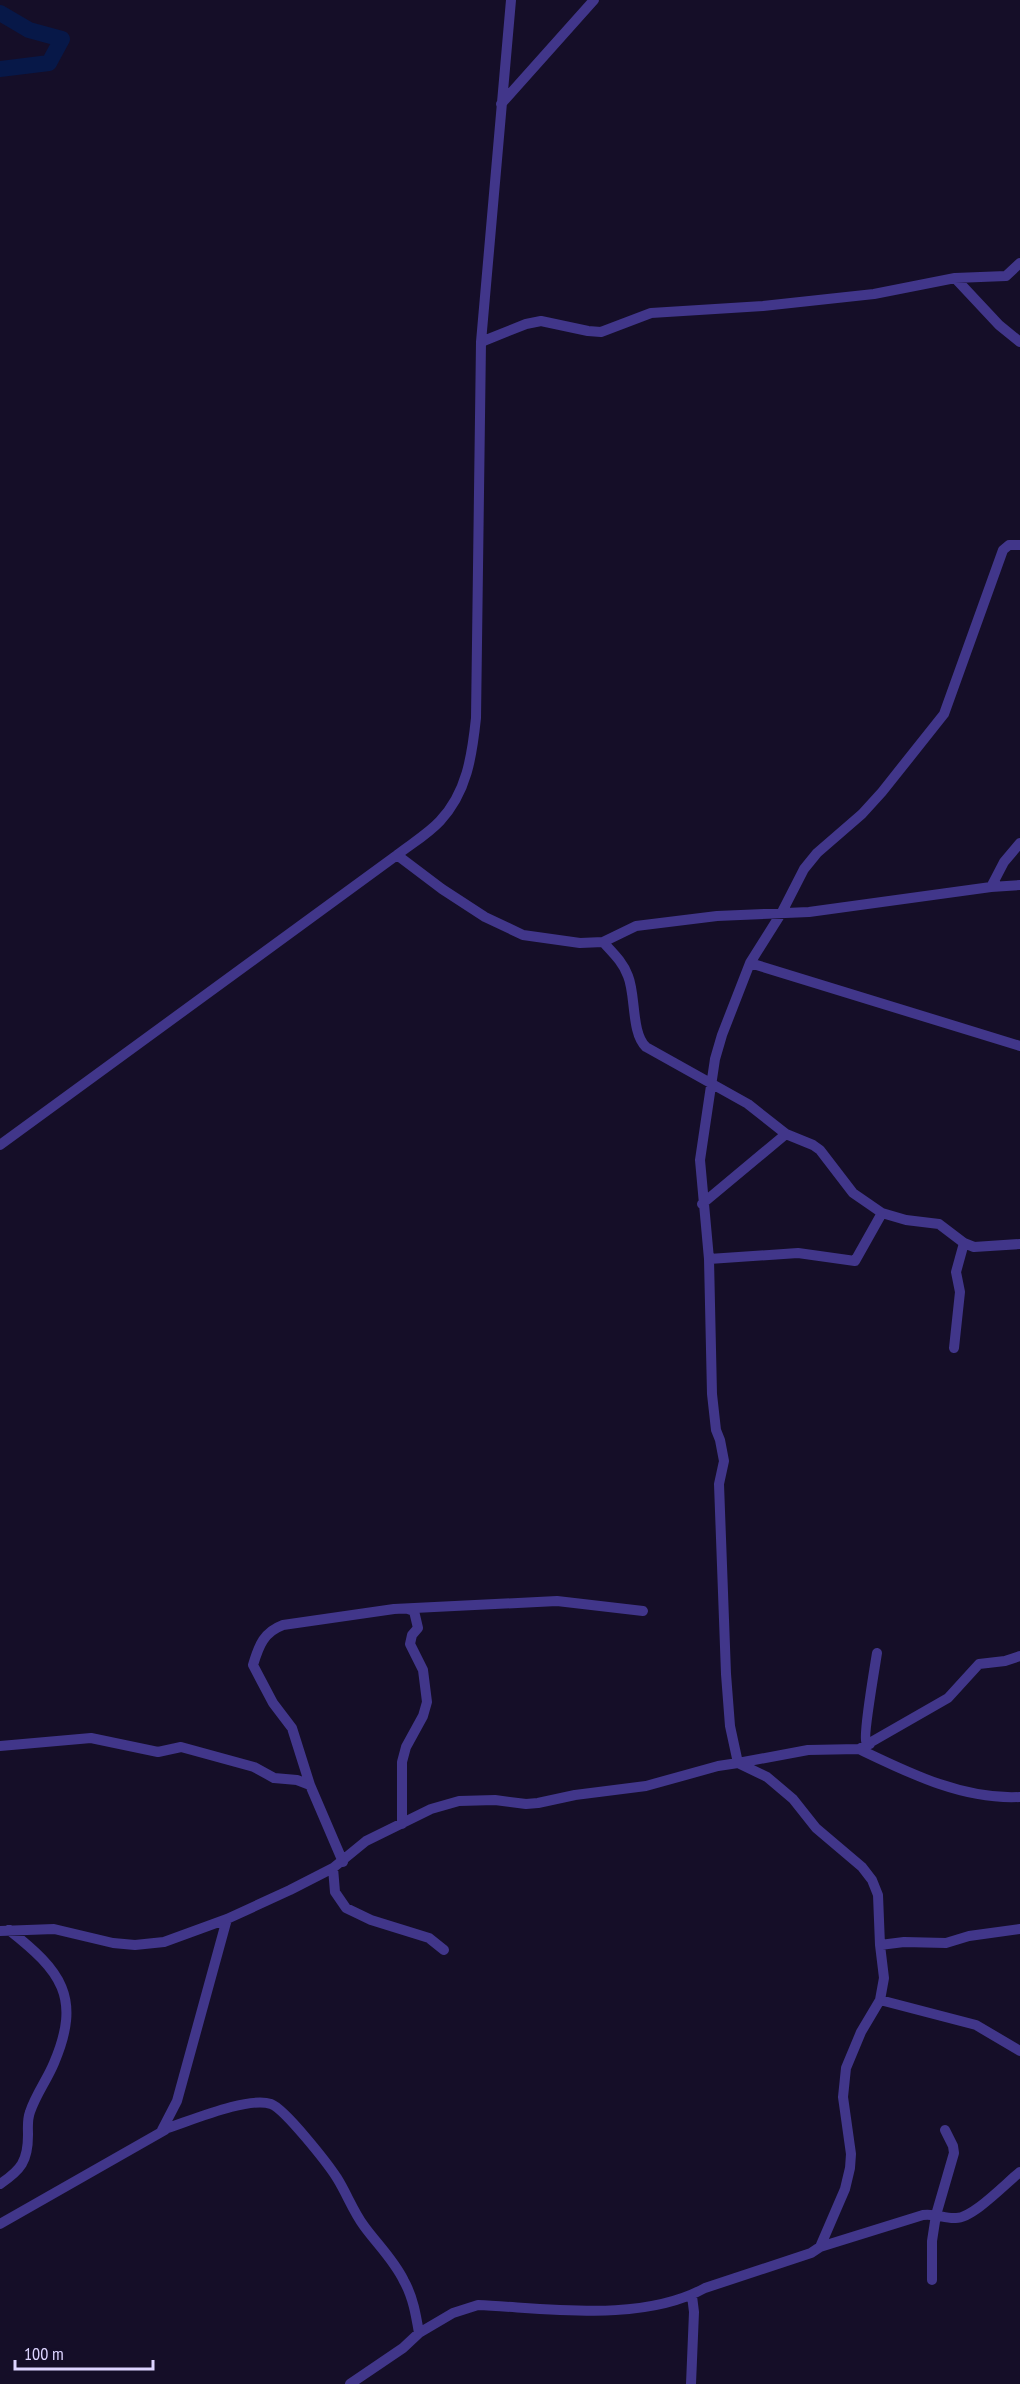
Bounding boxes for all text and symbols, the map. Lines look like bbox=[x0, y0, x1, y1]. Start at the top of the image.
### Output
scale bar bbox=[15, 2333, 153, 2371]
text: 100 m bbox=[24, 2342, 64, 2365]

